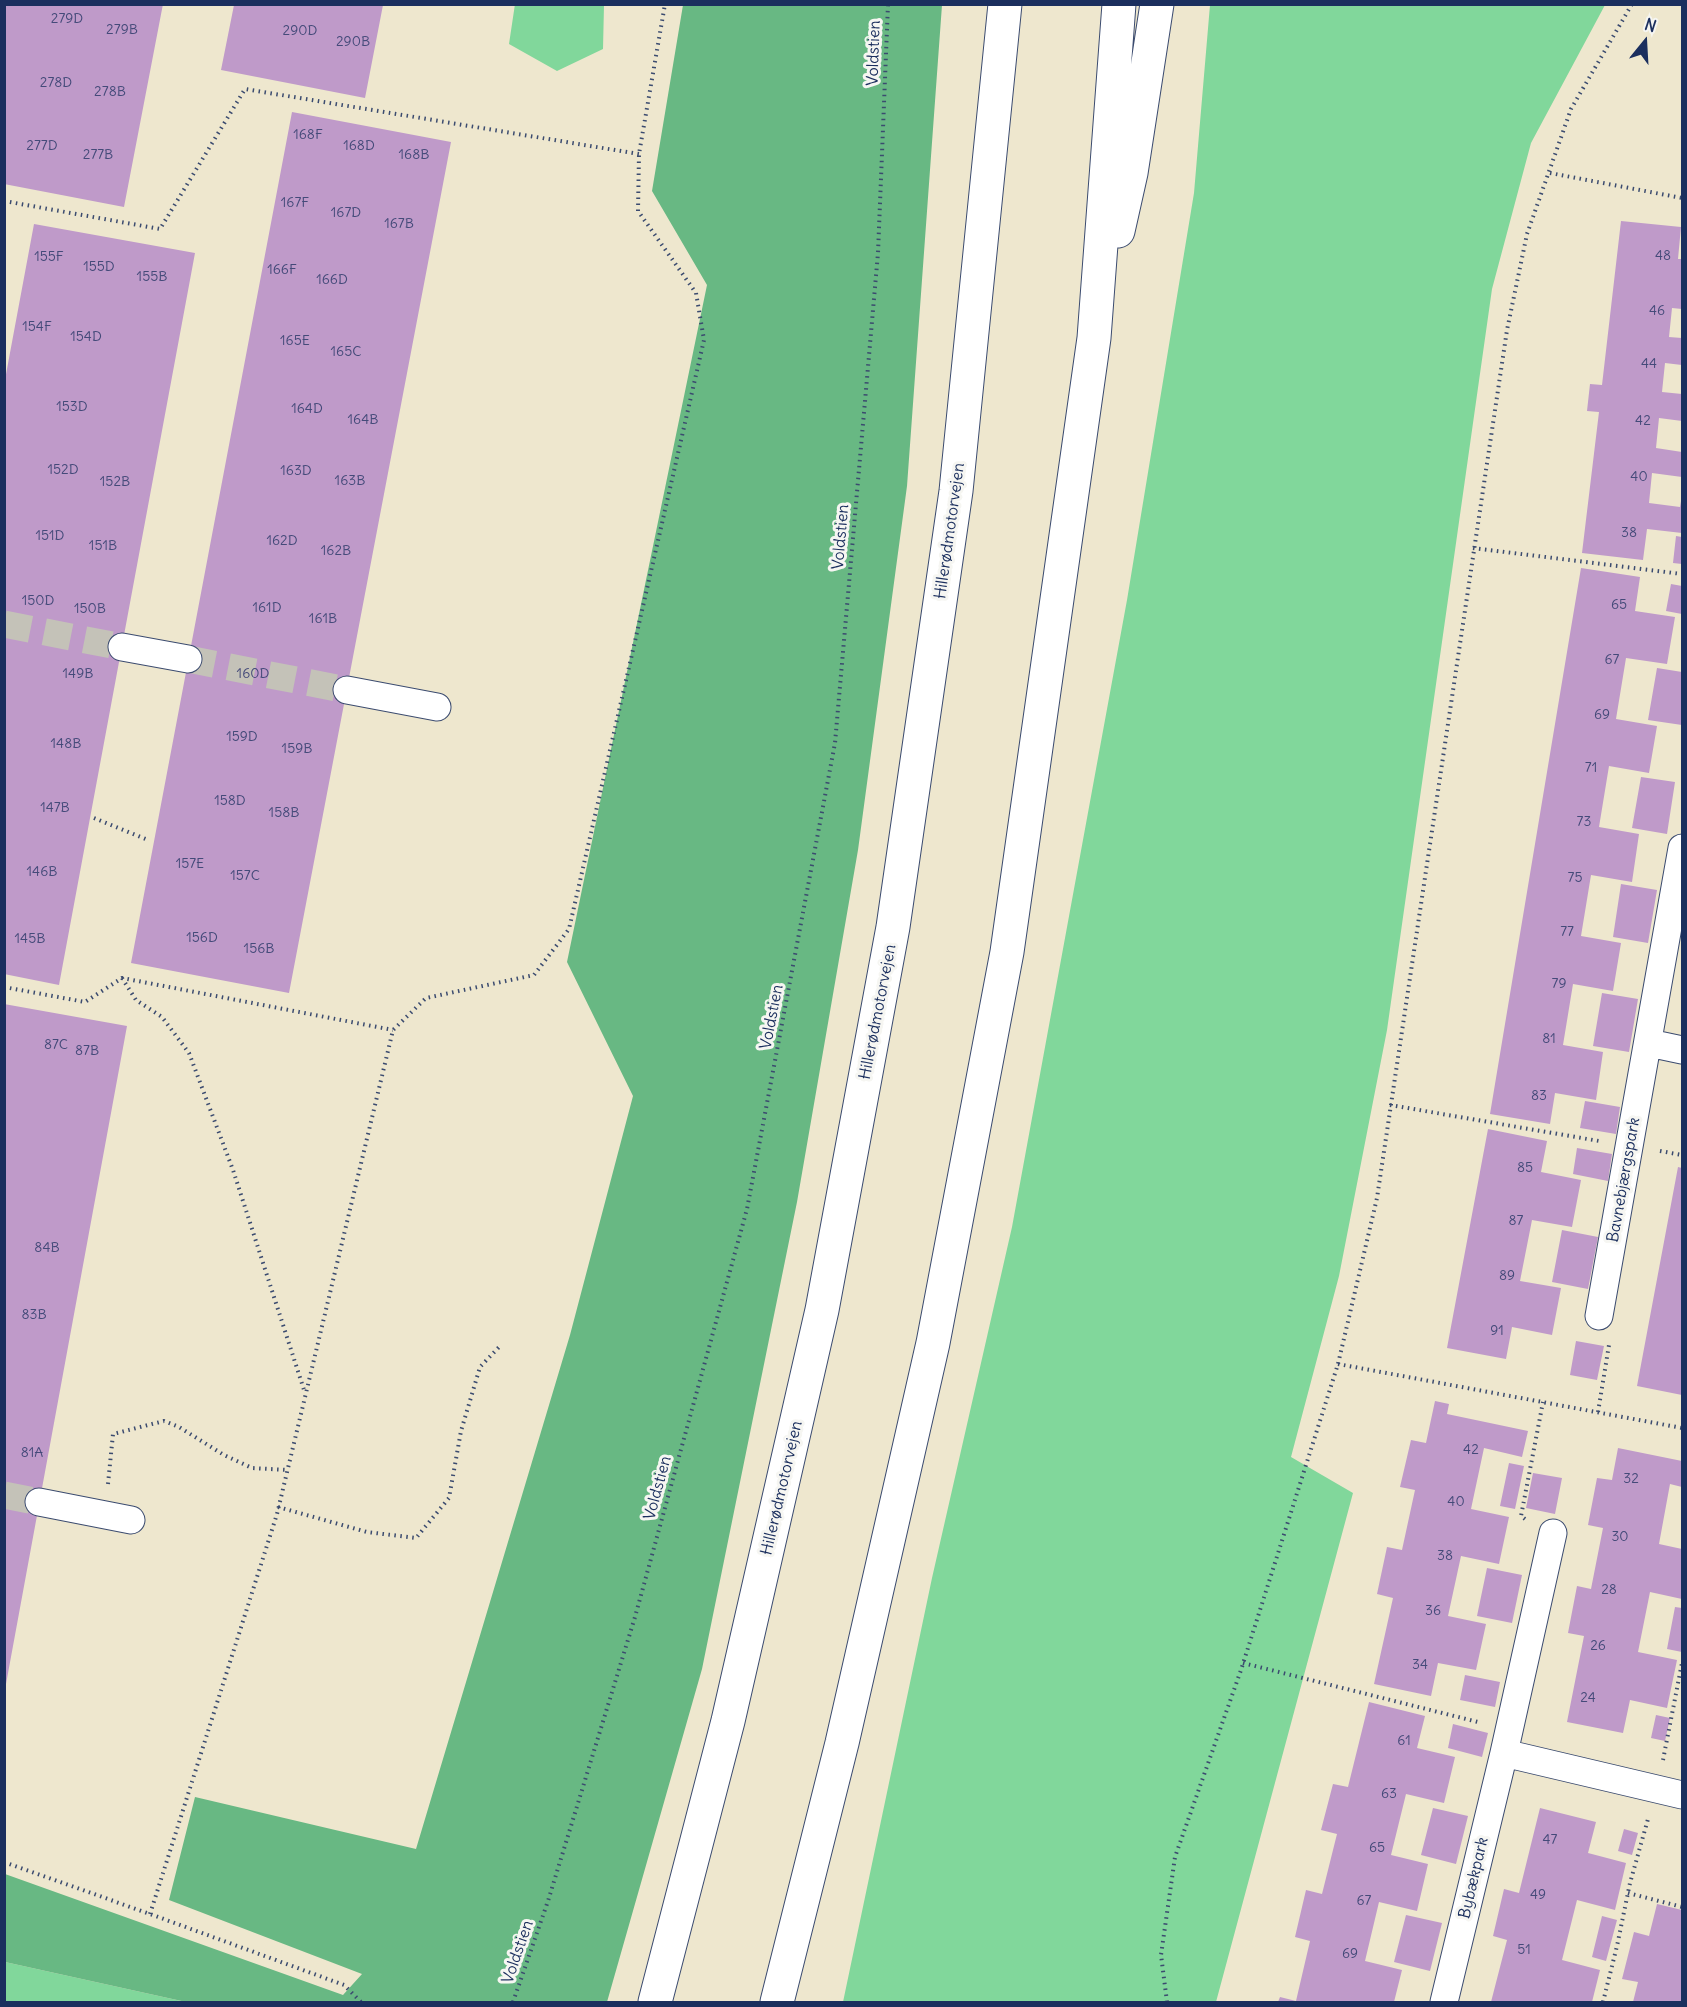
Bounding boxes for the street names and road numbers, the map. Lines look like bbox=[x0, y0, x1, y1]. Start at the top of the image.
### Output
street label: Voldstien bbox=[863, 20, 885, 86]
street label: Hillerødmotorvejen bbox=[931, 462, 969, 600]
street label: Voldstien bbox=[829, 504, 853, 570]
street label: Hillerødmotorvejen bbox=[855, 943, 901, 1081]
street label: Voldstien bbox=[756, 983, 788, 1051]
street label: Bavnebjærgspark bbox=[1604, 1116, 1644, 1244]
street label: Hillerødmotorvejen bbox=[757, 1419, 807, 1557]
street label: Voldstien bbox=[640, 1454, 676, 1522]
street label: Bybækpark bbox=[1455, 1835, 1493, 1921]
street label: Voldstien bbox=[498, 1918, 538, 1986]

